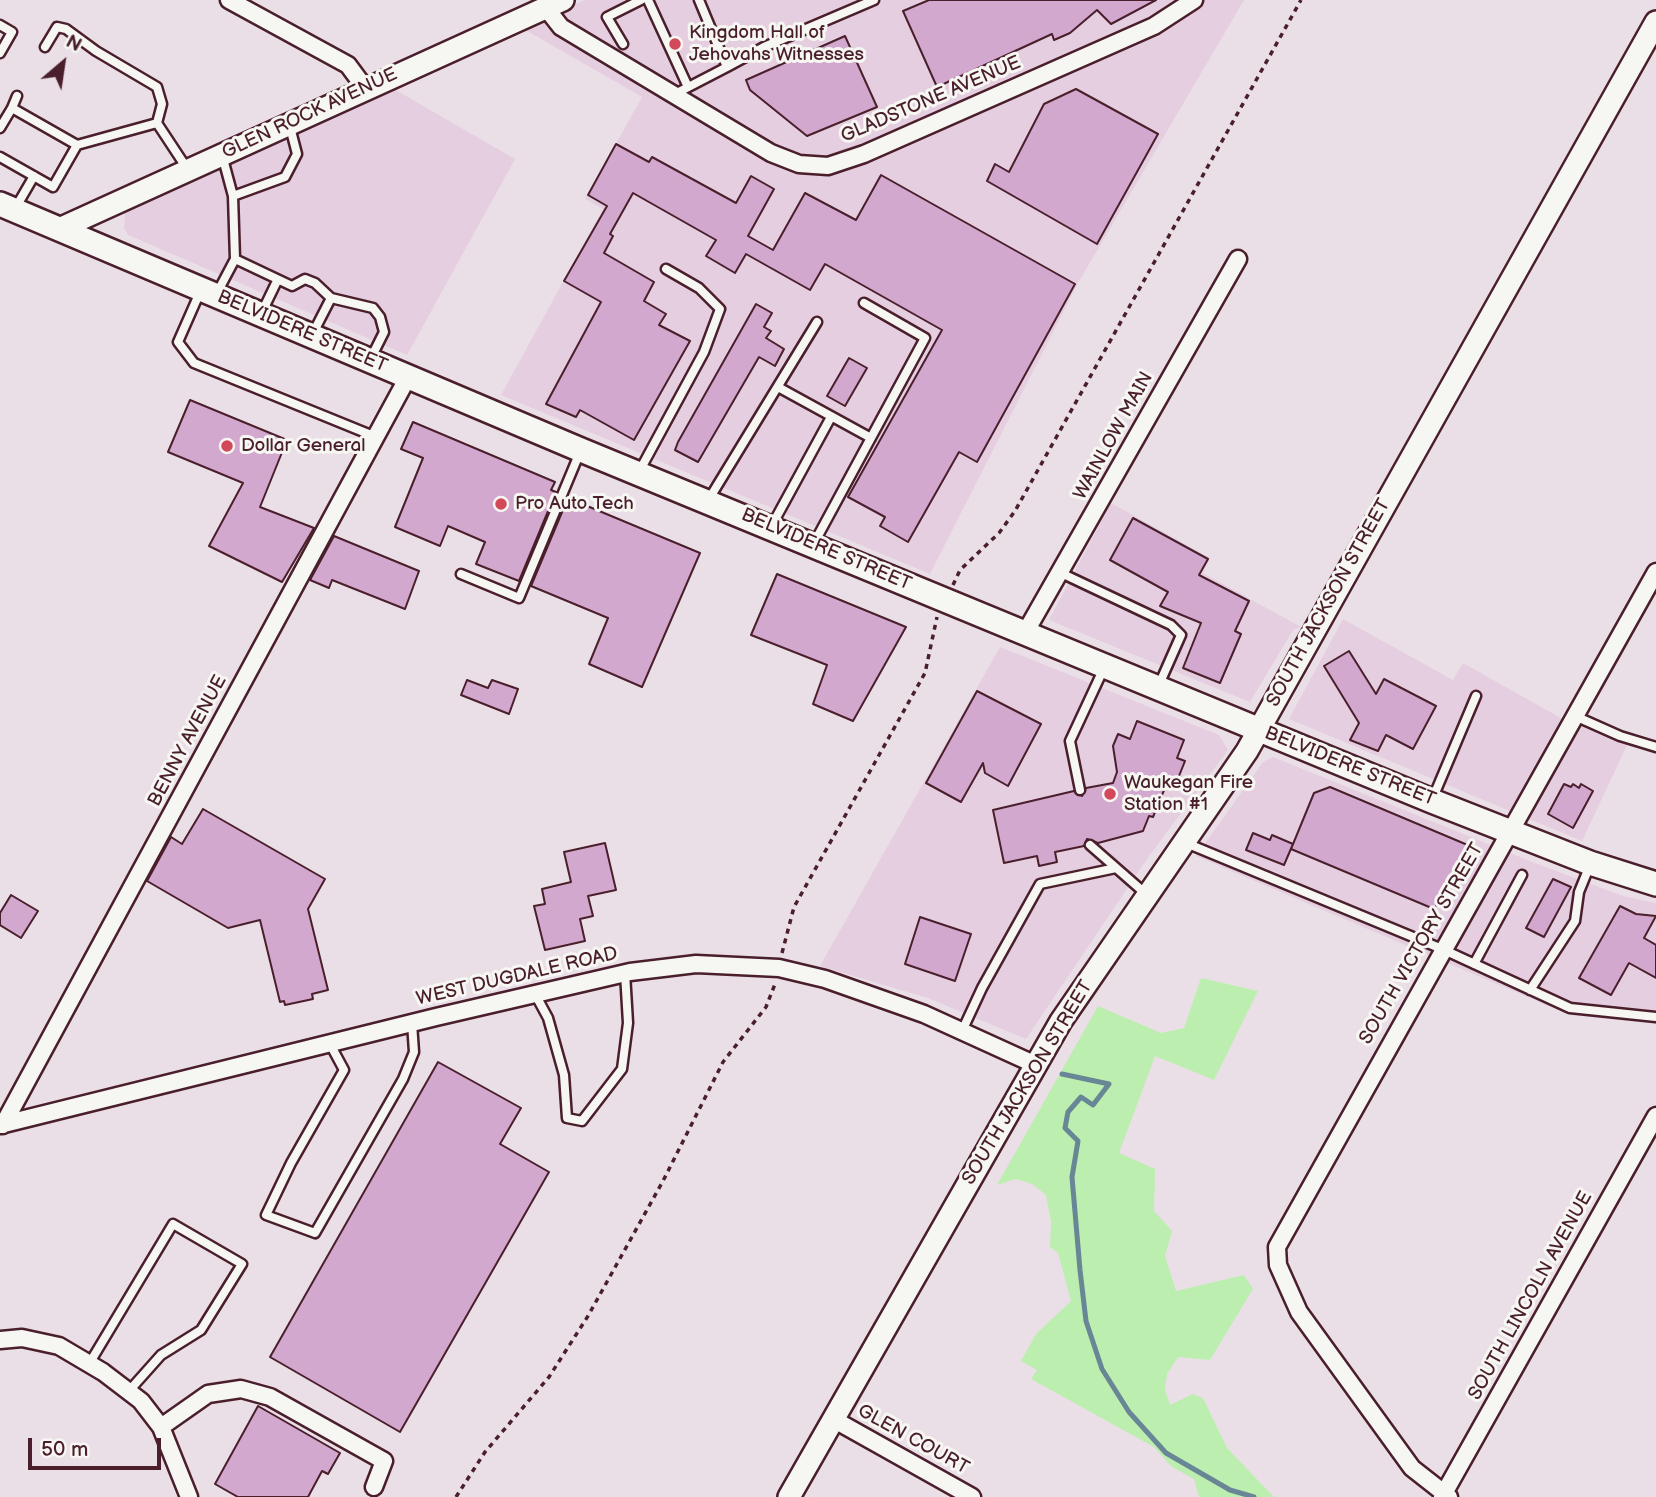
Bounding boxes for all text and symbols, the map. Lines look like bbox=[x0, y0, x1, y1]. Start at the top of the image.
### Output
place label: Kingdom Hall of Jehovahs Witnesses bbox=[689, 22, 864, 66]
north arrow bbox=[28, 28, 98, 98]
text: N bbox=[62, 31, 85, 58]
marker: Kingdom Hall of Jehovahs Witnesses bbox=[667, 36, 683, 52]
street label: GLADSTONE AVENUE bbox=[838, 52, 1024, 148]
street label: GLEN ROCK AVENUE bbox=[219, 63, 401, 165]
street label: BELVIDERE STREET bbox=[214, 286, 390, 378]
street label: WAINLOW MAIN bbox=[1069, 368, 1159, 504]
place label: Dollar General bbox=[241, 435, 365, 457]
marker: Dollar General bbox=[219, 438, 235, 454]
place label: Pro Auto Tech bbox=[515, 493, 634, 515]
street label: SOUTH JACKSON STREET bbox=[1262, 495, 1396, 711]
marker: Pro Auto Tech bbox=[493, 496, 509, 512]
street label: BELVIDERE STREET bbox=[738, 504, 914, 596]
street label: BENNY AVENUE bbox=[144, 671, 232, 811]
street label: BELVIDERE STREET bbox=[1261, 722, 1439, 812]
place label: Waukegan Fire Station #1 bbox=[1124, 772, 1253, 816]
marker: Waukegan Fire Station #1 bbox=[1102, 786, 1118, 802]
street label: SOUTH VICTORY STREET bbox=[1355, 839, 1489, 1049]
street label: WEST DUGDALE ROAD bbox=[414, 943, 620, 1011]
street label: SOUTH JACKSON STREET bbox=[958, 977, 1098, 1189]
street label: SOUTH LINCOLN AVENUE bbox=[1464, 1188, 1598, 1404]
street label: GLEN COURT bbox=[853, 1400, 973, 1480]
scale bar bbox=[32, 1424, 164, 1468]
text: 50 m bbox=[41, 1437, 88, 1462]

